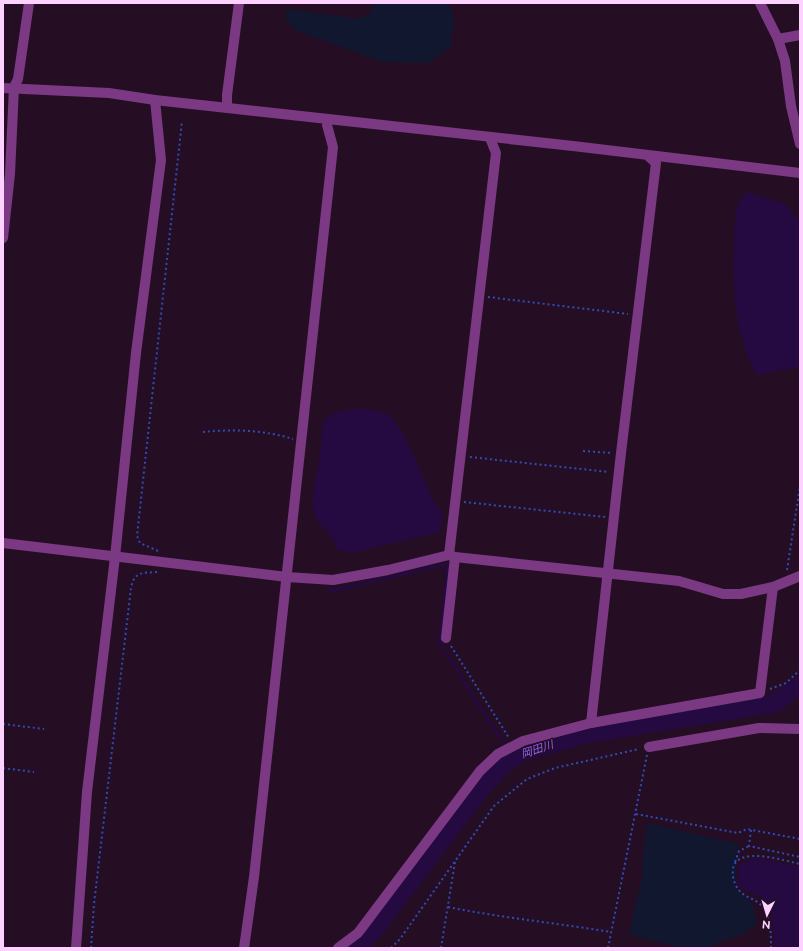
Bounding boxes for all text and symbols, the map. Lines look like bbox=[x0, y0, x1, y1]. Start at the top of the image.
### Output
water label: 岡田川 bbox=[519, 738, 556, 761]
north arrow bbox=[747, 895, 787, 935]
text: N bbox=[761, 918, 771, 931]

